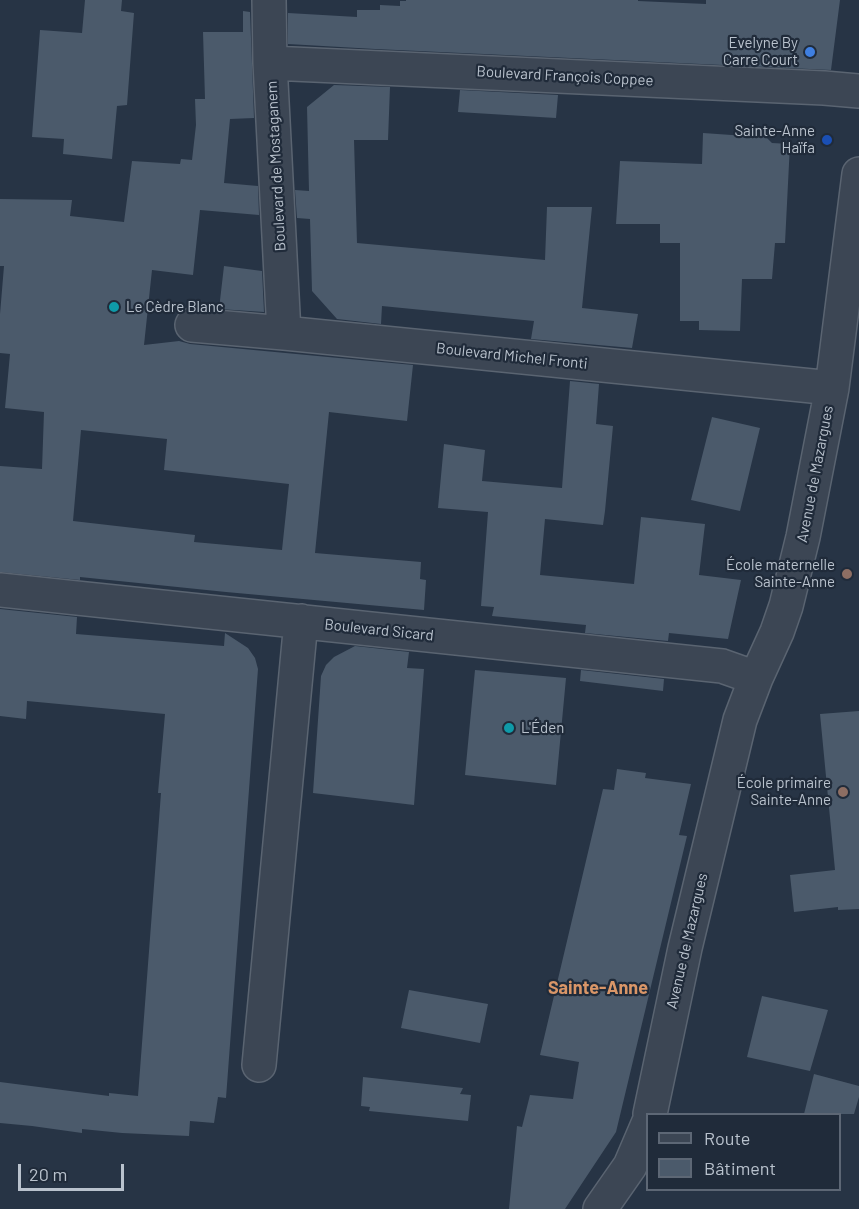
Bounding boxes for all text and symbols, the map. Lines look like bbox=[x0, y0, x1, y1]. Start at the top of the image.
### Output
place label: Evelyne By Carre Court bbox=[723, 34, 798, 69]
marker: Evelyne By Carre Court bbox=[803, 45, 817, 59]
street label: Boulevard François Coppee bbox=[476, 62, 654, 90]
street label: Boulevard de Mostaganem bbox=[263, 80, 289, 252]
place label: Sainte-Anne Haïfa bbox=[734, 122, 815, 157]
marker: Sainte-Anne Haïfa bbox=[820, 133, 834, 147]
place label: Le Cèdre Blanc bbox=[126, 298, 223, 316]
marker: Le Cèdre Blanc bbox=[107, 300, 121, 314]
street label: Boulevard Michel Fronti bbox=[435, 339, 589, 373]
street label: Avenue de Mazargues bbox=[793, 404, 837, 544]
place label: École maternelle Sainte-Anne bbox=[726, 556, 835, 591]
marker: École maternelle Sainte-Anne bbox=[840, 567, 854, 581]
street label: Boulevard Sicard bbox=[324, 615, 434, 645]
place label: L'Éden bbox=[521, 719, 564, 737]
marker: L'Éden bbox=[502, 721, 516, 735]
place label: École primaire Sainte-Anne bbox=[737, 774, 831, 809]
marker: École primaire Sainte-Anne bbox=[836, 785, 850, 799]
street label: Avenue de Mazargues bbox=[663, 871, 711, 1011]
district label: Sainte-Anne bbox=[548, 977, 648, 999]
legend bbox=[646, 1113, 841, 1191]
text: Route bbox=[704, 1127, 750, 1149]
scale bar bbox=[21, 1152, 128, 1190]
text: Bâtiment bbox=[704, 1157, 776, 1179]
text: 20 m bbox=[29, 1163, 67, 1185]

